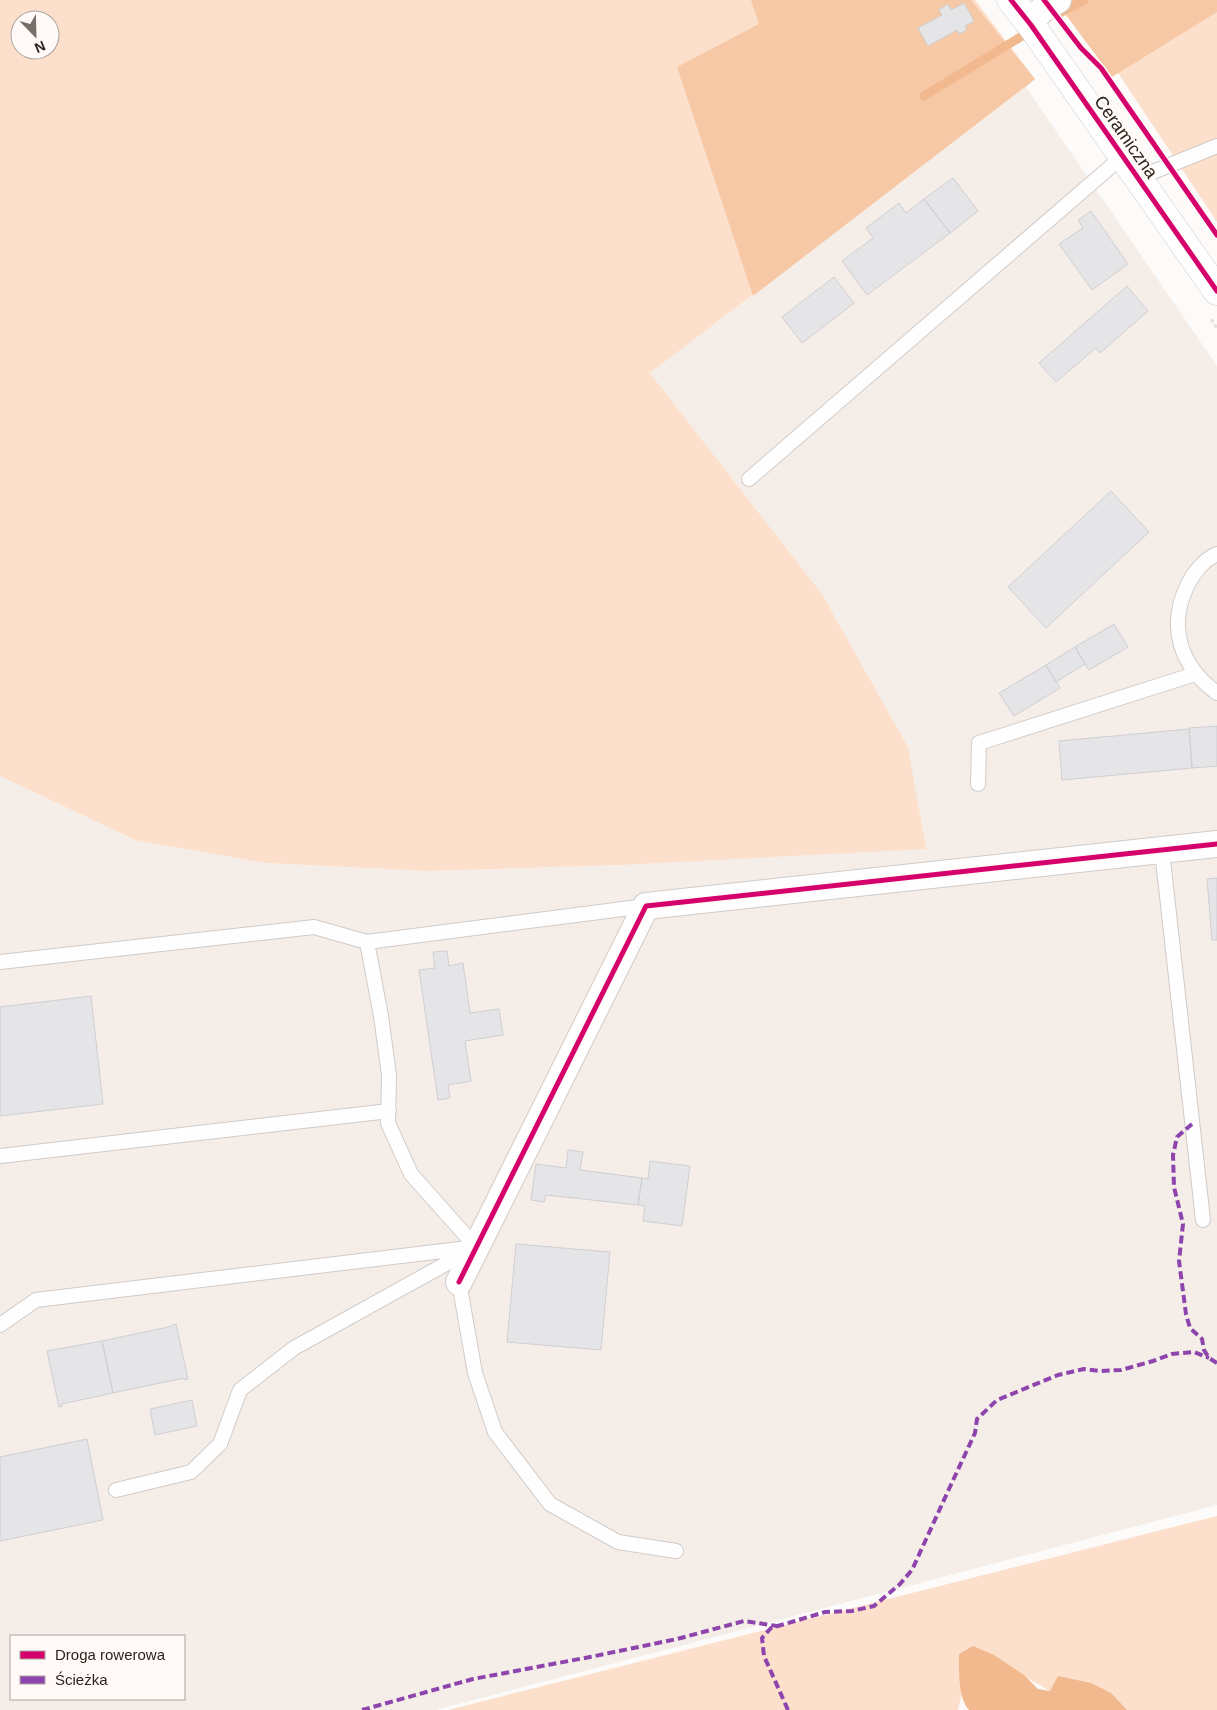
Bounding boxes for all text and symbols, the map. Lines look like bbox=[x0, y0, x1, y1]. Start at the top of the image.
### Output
north arrow bbox=[10, 10, 60, 60]
text: N bbox=[32, 38, 48, 56]
street label: Ceramiczna bbox=[1090, 92, 1162, 183]
legend bbox=[10, 1635, 185, 1700]
text: Droga rowerowa bbox=[55, 1646, 166, 1663]
text: Ścieżka bbox=[55, 1671, 108, 1688]

